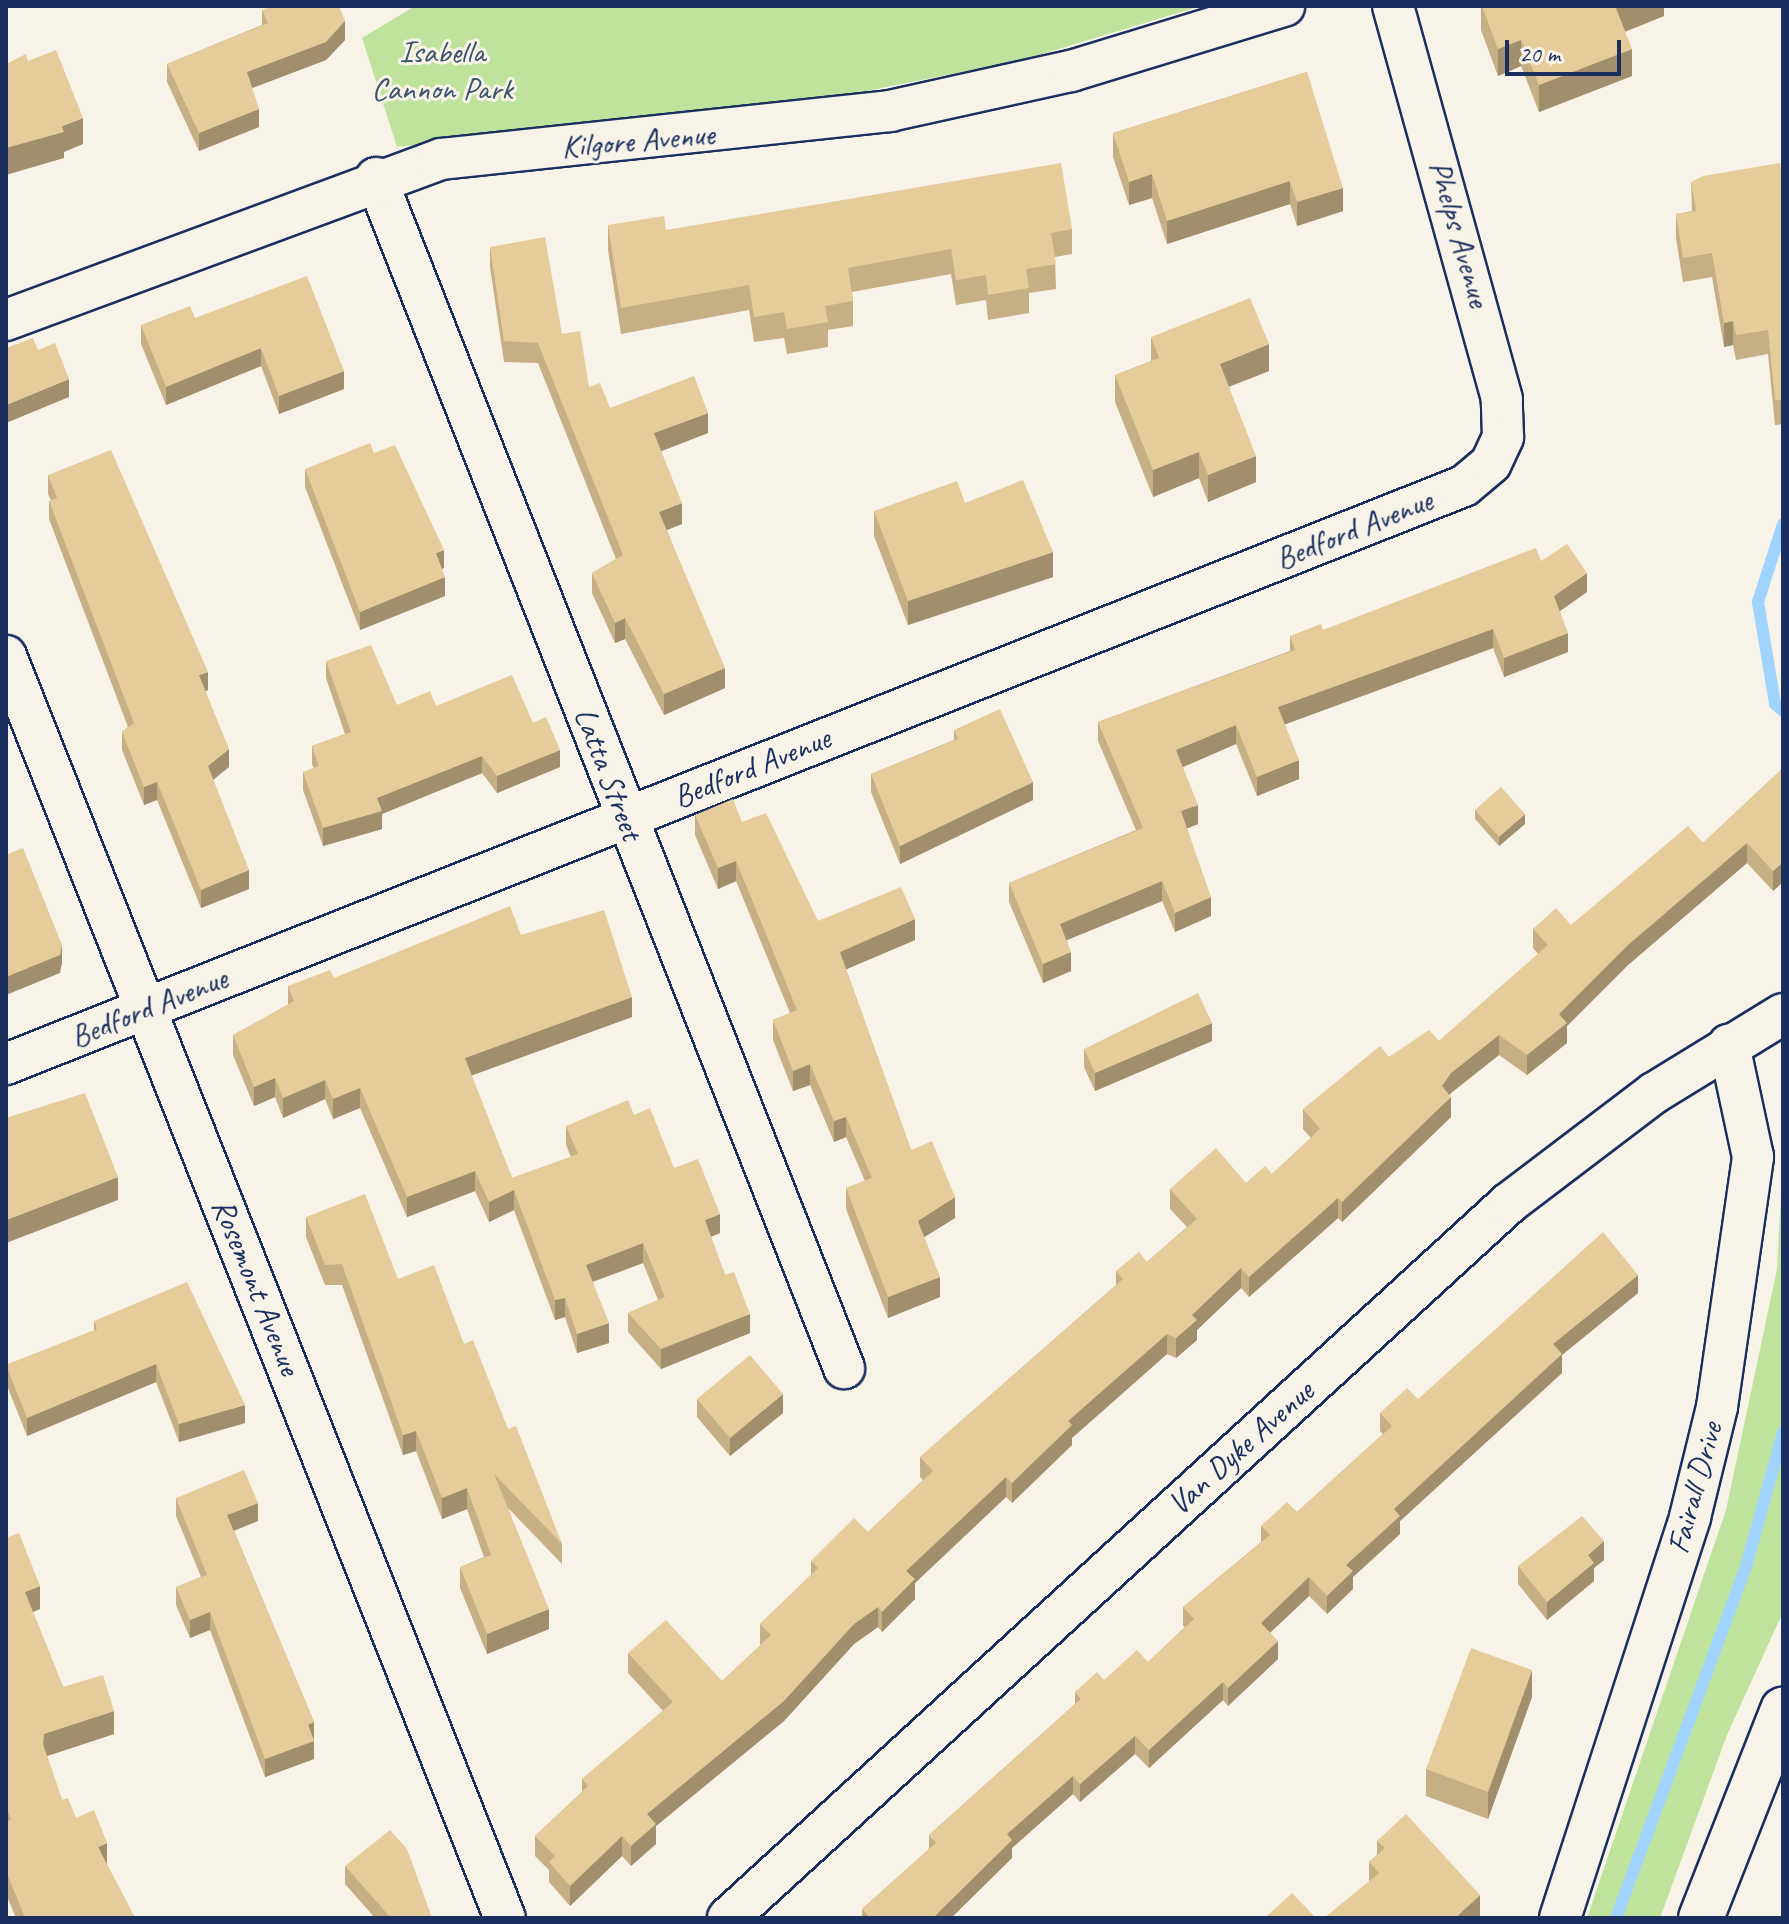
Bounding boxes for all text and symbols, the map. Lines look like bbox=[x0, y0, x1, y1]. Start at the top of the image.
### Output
scale bar bbox=[1509, 24, 1625, 74]
park label: Isabella Cannon Park bbox=[371, 34, 513, 109]
text: 20 m bbox=[1519, 39, 1560, 69]
street label: Kilgore Avenue bbox=[560, 115, 716, 167]
street label: Phelps Avenue bbox=[1420, 157, 1498, 311]
street label: Bedford Avenue bbox=[1270, 481, 1438, 579]
street label: Latta Street bbox=[565, 702, 651, 846]
street label: Bedford Avenue bbox=[668, 719, 836, 817]
street label: Bedford Avenue bbox=[65, 959, 233, 1057]
street label: Rosemont Avenue bbox=[203, 1193, 309, 1381]
street label: Van Dyke Avenue bbox=[1160, 1372, 1322, 1524]
street label: Fairall Drive bbox=[1659, 1418, 1731, 1558]

